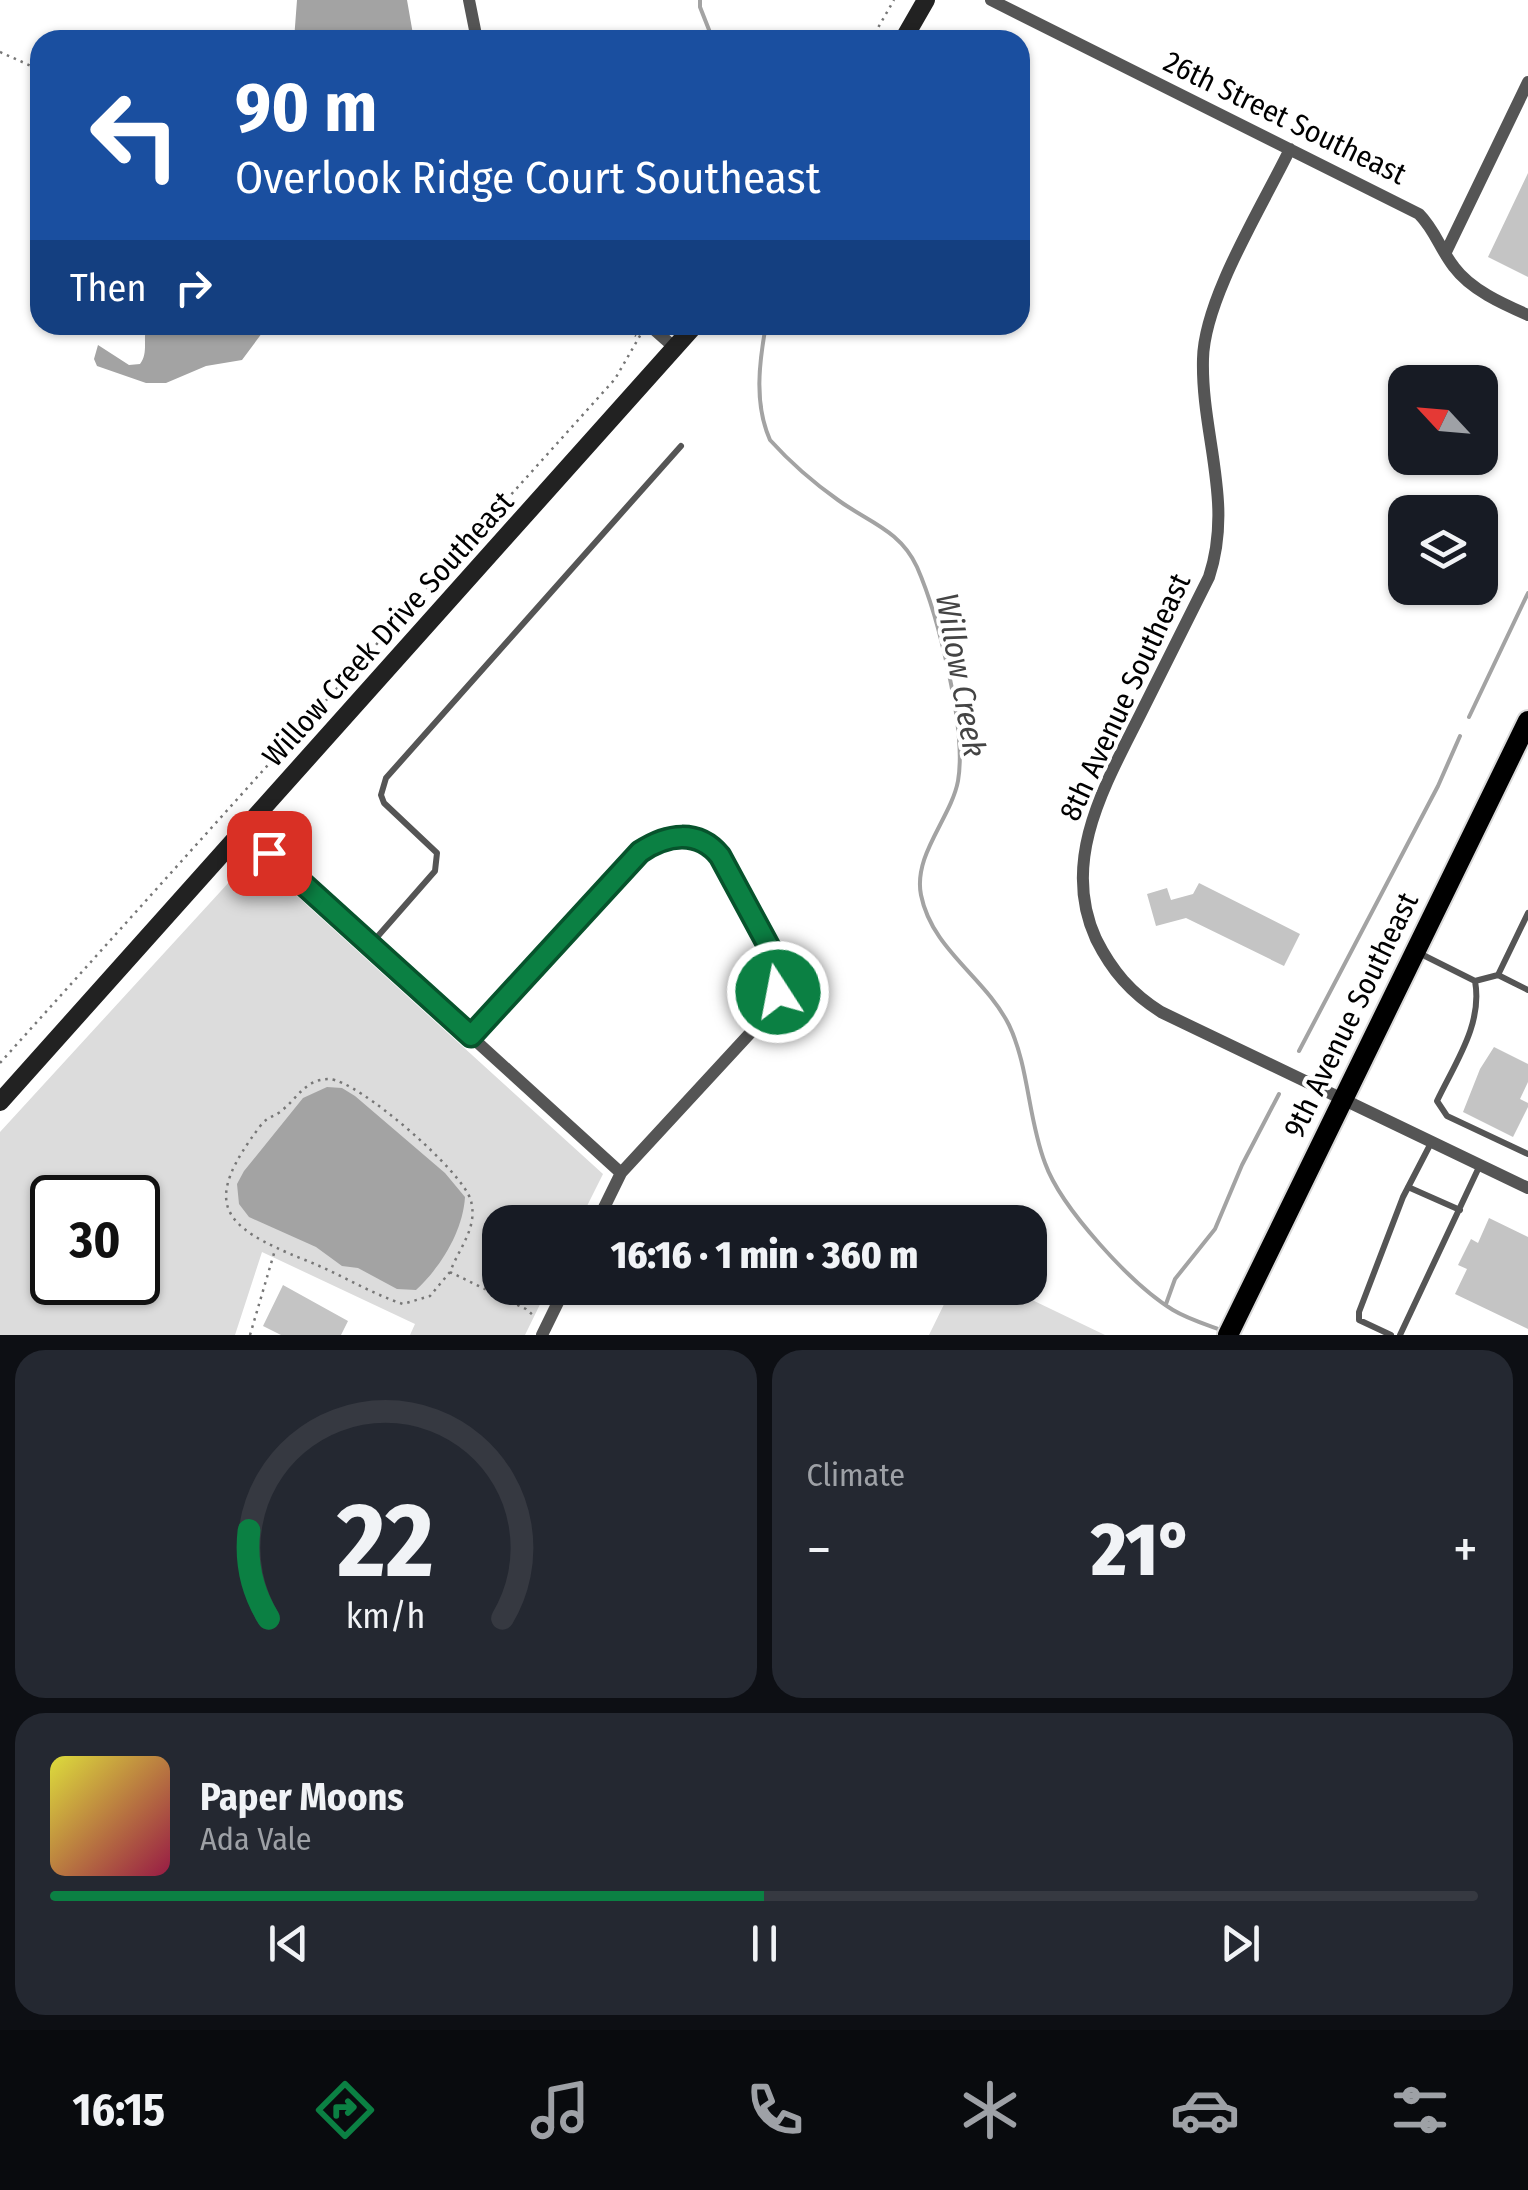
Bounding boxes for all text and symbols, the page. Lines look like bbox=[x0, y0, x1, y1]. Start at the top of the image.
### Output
street label: 26th Street Southeast bbox=[1158, 44, 1412, 192]
text: 90 m bbox=[235, 66, 377, 150]
icon: left bbox=[70, 70, 200, 200]
text: Overlook Ridge Court Southeast bbox=[235, 151, 820, 205]
icon: right bbox=[166, 260, 221, 315]
text: Then bbox=[70, 265, 146, 311]
north arrow bbox=[1388, 365, 1498, 475]
map controls bbox=[1388, 365, 1498, 605]
street label: Willow Creek Drive Southeast bbox=[255, 484, 521, 774]
button: layers bbox=[1388, 495, 1498, 605]
street label: 8th Avenue Southeast bbox=[1052, 568, 1198, 826]
water label: Willow Creek bbox=[928, 590, 994, 760]
pin bbox=[227, 811, 312, 896]
icon: arrive bbox=[242, 826, 297, 881]
street label: 9th Avenue Southeast bbox=[1276, 886, 1426, 1143]
position arrow bbox=[726, 940, 830, 1044]
speed limit sign: 30 bbox=[30, 1175, 160, 1305]
text: 16:16 · 1 min · 360 m bbox=[611, 1232, 918, 1278]
text: Climate bbox=[807, 1456, 905, 1494]
text: 22 bbox=[337, 1479, 434, 1604]
text: 21° bbox=[1091, 1505, 1193, 1595]
text: − bbox=[807, 1517, 831, 1583]
text: + bbox=[1453, 1517, 1478, 1583]
text: km/h bbox=[346, 1595, 426, 1637]
text: Paper Moons bbox=[200, 1774, 404, 1820]
text: Ada Vale bbox=[200, 1820, 312, 1858]
icon: previous bbox=[261, 1916, 316, 1971]
icon: pause bbox=[737, 1916, 792, 1971]
icon: next bbox=[1213, 1916, 1268, 1971]
icon: directions bbox=[310, 2075, 380, 2145]
icon: music bbox=[525, 2075, 595, 2145]
icon: phone bbox=[740, 2075, 810, 2145]
icon: climate bbox=[955, 2075, 1025, 2145]
icon: car bbox=[1170, 2075, 1240, 2145]
icon: filters bbox=[1385, 2075, 1455, 2145]
text: 16:15 bbox=[73, 2083, 165, 2137]

